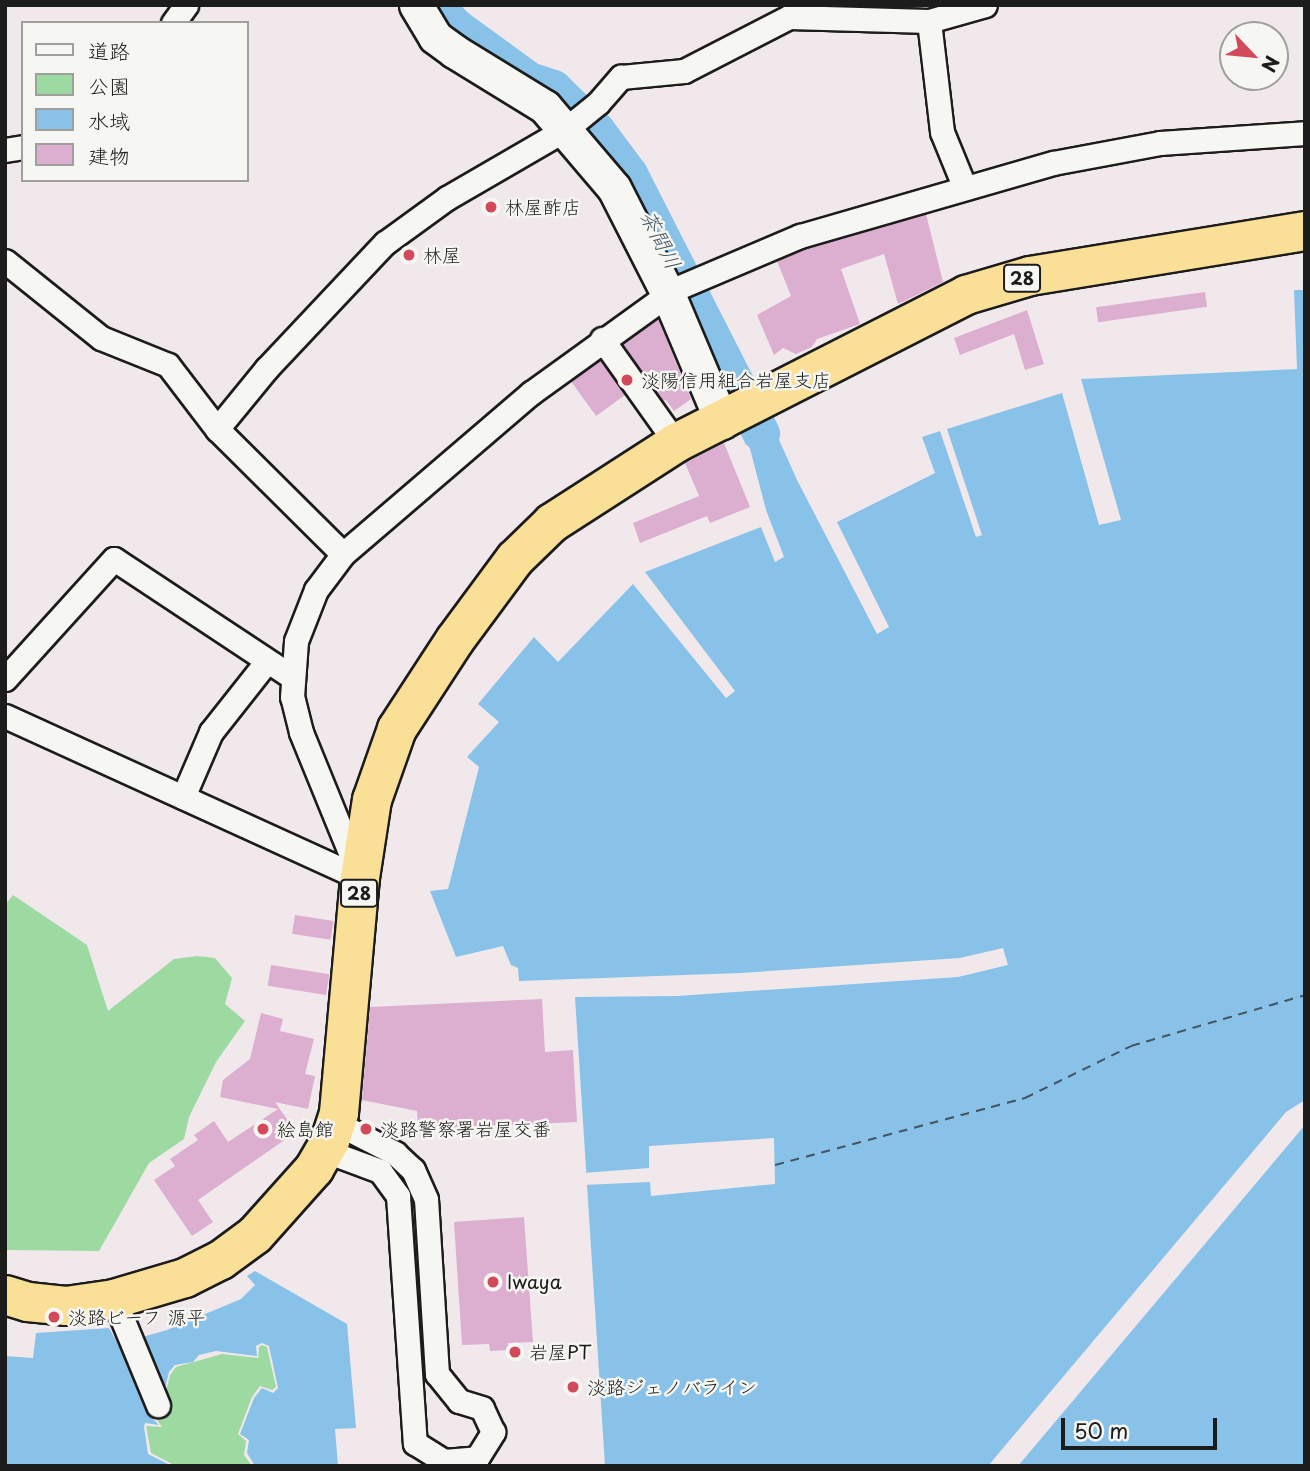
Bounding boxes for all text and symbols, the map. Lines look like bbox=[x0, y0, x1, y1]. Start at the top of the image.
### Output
legend bbox=[21, 21, 248, 182]
north arrow bbox=[1219, 21, 1289, 91]
text: 道路 bbox=[88, 34, 130, 66]
text: N bbox=[1255, 51, 1287, 77]
text: 公園 bbox=[88, 69, 130, 101]
text: 水域 bbox=[88, 104, 130, 136]
text: 建物 bbox=[88, 139, 130, 171]
place label: 林屋酢店 bbox=[505, 196, 581, 218]
marker: 林屋酢店 bbox=[483, 199, 499, 215]
water label: 茶間川 bbox=[636, 205, 688, 273]
place label: 林屋 bbox=[423, 244, 461, 266]
marker: 林屋 bbox=[401, 247, 417, 263]
road number: 28 bbox=[1003, 264, 1041, 292]
place label: 淡陽信用組合岩屋支店 bbox=[641, 369, 831, 391]
marker: 淡陽信用組合岩屋支店 bbox=[619, 372, 635, 388]
road number: 28 bbox=[340, 878, 378, 908]
place label: 絵島館 bbox=[277, 1118, 334, 1140]
place label: 淡路警察署岩屋交番 bbox=[380, 1118, 551, 1140]
marker: 絵島館 bbox=[255, 1121, 271, 1137]
marker: 淡路警察署岩屋交番 bbox=[358, 1121, 374, 1137]
place label: Iwaya bbox=[507, 1271, 562, 1293]
marker: Iwaya bbox=[485, 1274, 501, 1290]
place label: 淡路ビーフ 源平 bbox=[68, 1306, 206, 1328]
marker: 淡路ビーフ 源平 bbox=[46, 1309, 62, 1325]
place label: 岩屋PT bbox=[529, 1341, 592, 1363]
marker: 岩屋PT bbox=[507, 1344, 523, 1360]
place label: 淡路ジェノバライン bbox=[587, 1376, 758, 1398]
marker: 淡路ジェノバライン bbox=[565, 1379, 581, 1395]
scale bar bbox=[1065, 1404, 1221, 1448]
text: 50 m bbox=[1074, 1414, 1128, 1446]

